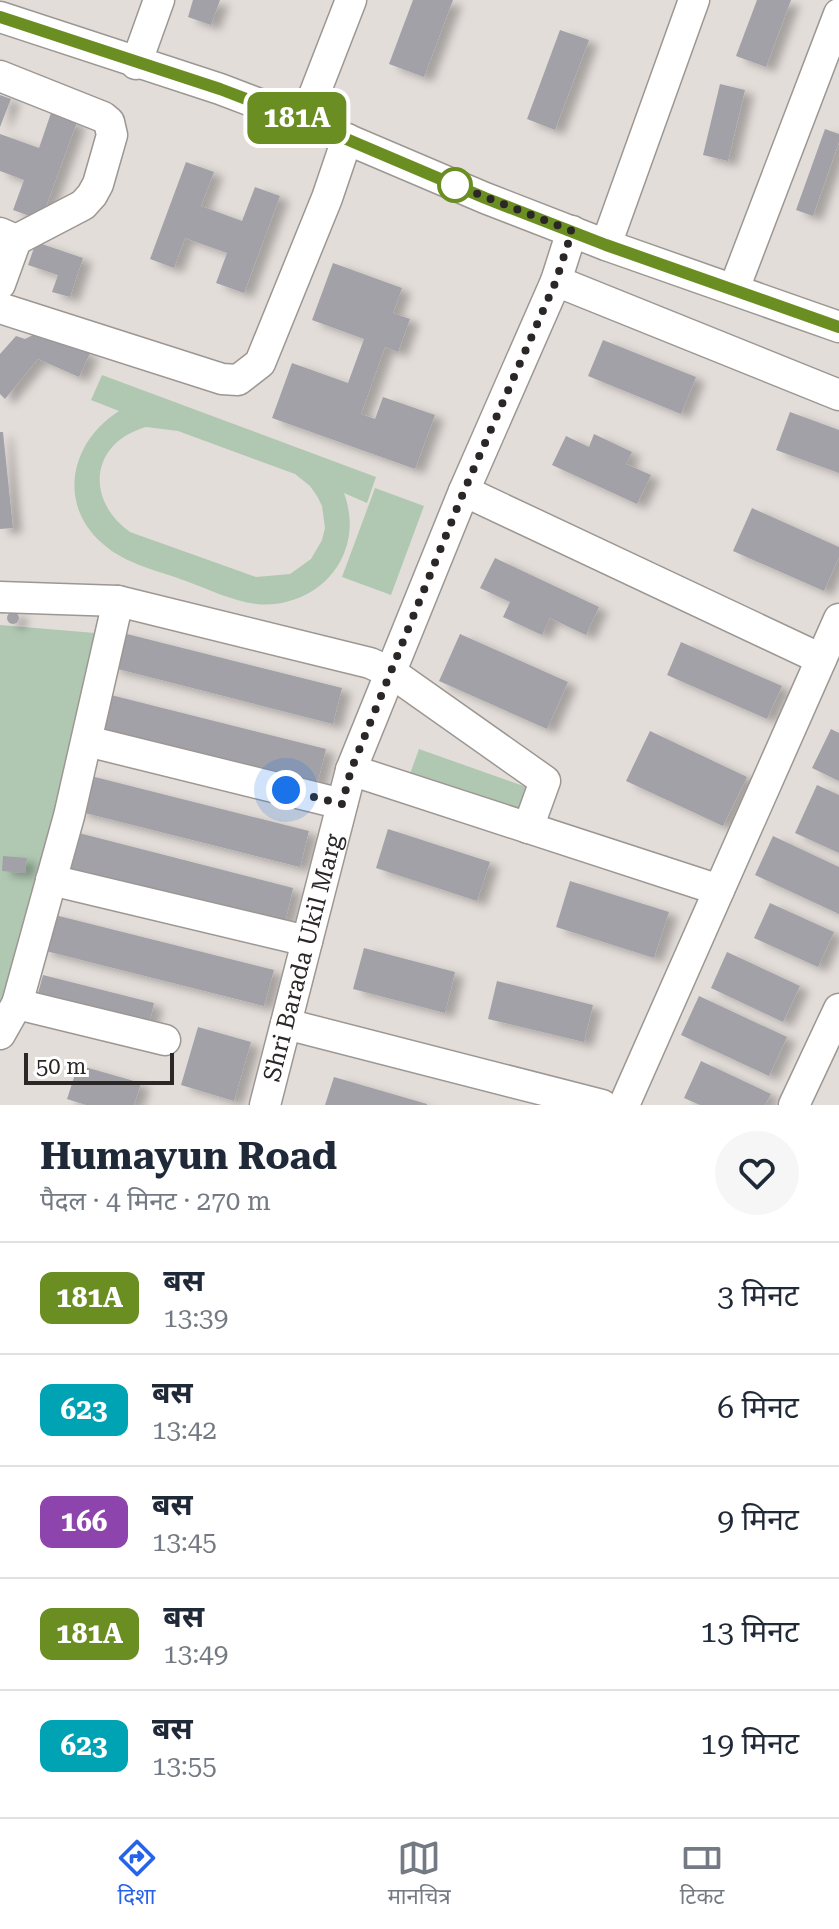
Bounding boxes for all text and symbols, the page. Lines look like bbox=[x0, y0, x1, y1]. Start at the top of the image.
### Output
line badge: 181A bbox=[241, 92, 353, 144]
text: 181A bbox=[263, 101, 331, 134]
unlabelled marker bbox=[438, 168, 472, 202]
your location bbox=[266, 770, 306, 810]
street label: Shri Barada Ukil Marg bbox=[258, 831, 348, 1085]
scale bar bbox=[24, 1049, 174, 1085]
text: 50 m bbox=[36, 1054, 86, 1079]
button: heart bbox=[715, 1131, 799, 1215]
text: Humayun Road bbox=[40, 1134, 337, 1178]
text: पैदल · 4 मिनट · 270 m bbox=[40, 1186, 271, 1216]
text: बस bbox=[163, 1263, 204, 1298]
text: 3 मिनट bbox=[717, 1278, 799, 1313]
text: 181A bbox=[56, 1281, 123, 1314]
text: 13:39 bbox=[163, 1303, 228, 1333]
text: बस bbox=[152, 1375, 193, 1410]
text: 6 मिनट bbox=[717, 1390, 799, 1425]
text: 623 bbox=[60, 1393, 108, 1426]
text: 13:42 bbox=[152, 1415, 217, 1445]
text: बस bbox=[152, 1487, 193, 1522]
text: 9 मिनट bbox=[717, 1502, 799, 1537]
text: 166 bbox=[60, 1505, 108, 1538]
text: 13:45 bbox=[152, 1527, 217, 1557]
text: बस bbox=[163, 1599, 204, 1634]
text: 13 मिनट bbox=[700, 1614, 799, 1649]
text: 181A bbox=[56, 1617, 123, 1650]
text: 13:49 bbox=[163, 1639, 228, 1669]
text: बस bbox=[152, 1711, 193, 1746]
text: 19 मिनट bbox=[700, 1726, 799, 1761]
text: 623 bbox=[60, 1729, 108, 1762]
text: 13:55 bbox=[152, 1751, 217, 1781]
tab: दिशा bbox=[115, 1836, 159, 1913]
tab: मानचित्र bbox=[388, 1836, 451, 1913]
tab: टिकट bbox=[680, 1836, 724, 1913]

